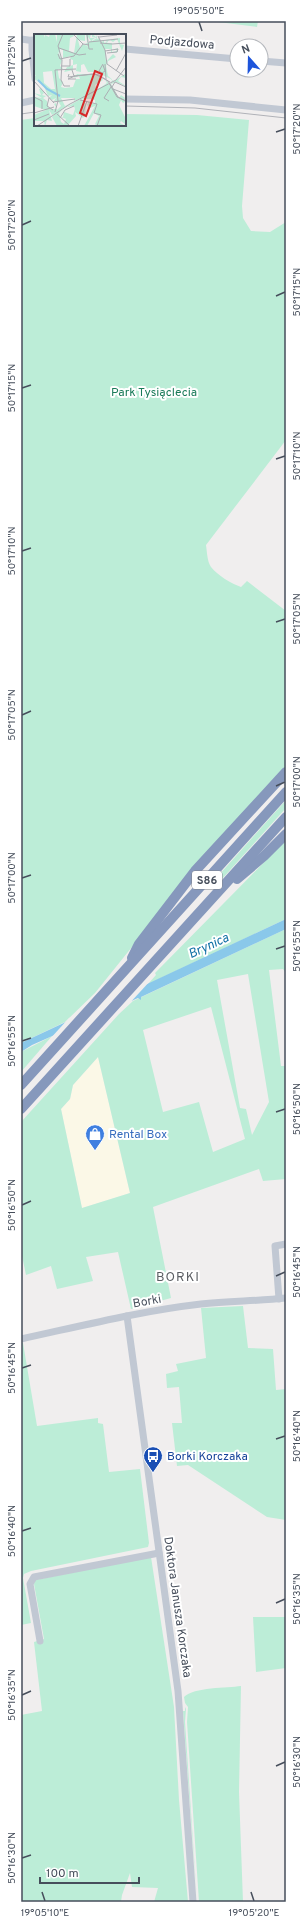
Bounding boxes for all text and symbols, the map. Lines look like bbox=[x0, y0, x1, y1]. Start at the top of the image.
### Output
text: 19°05'50"E bbox=[173, 5, 225, 18]
street label: Podjazdowa bbox=[149, 32, 215, 54]
inset map bbox=[34, 34, 126, 126]
text: 50°17'25"N bbox=[6, 35, 19, 87]
north arrow bbox=[229, 38, 269, 78]
text: N bbox=[240, 42, 252, 57]
text: 50°17'20"N bbox=[291, 103, 304, 155]
text: 50°17'20"N bbox=[6, 199, 19, 251]
text: 50°17'15"N bbox=[291, 268, 304, 316]
text: 50°17'15"N bbox=[6, 364, 19, 412]
park label: Park Tysiąclecia bbox=[111, 385, 197, 401]
text: 50°17'10"N bbox=[291, 431, 304, 481]
text: 50°17'10"N bbox=[6, 526, 19, 576]
text: 50°17'05"N bbox=[291, 593, 304, 645]
text: 50°17'05"N bbox=[6, 689, 19, 741]
text: 50°17'00"N bbox=[291, 756, 304, 808]
text: 50°17'00"N bbox=[6, 852, 19, 904]
road number: S86 bbox=[192, 871, 222, 889]
text: 50°16'55"N bbox=[291, 920, 304, 972]
water label: Brynica bbox=[186, 930, 232, 963]
text: 50°16'55"N bbox=[6, 1015, 19, 1067]
text: 50°16'50"N bbox=[291, 1083, 304, 1135]
shop icon: Rental Box bbox=[84, 1123, 106, 1151]
place label: Rental Box bbox=[109, 1127, 167, 1143]
text: 50°16'50"N bbox=[6, 1179, 19, 1231]
text: 50°16'45"N bbox=[291, 1246, 304, 1298]
district label: BORKI bbox=[156, 1270, 200, 1286]
street label: Borki bbox=[132, 1292, 163, 1312]
text: 50°16'45"N bbox=[6, 1342, 19, 1394]
text: 50°16'40"N bbox=[291, 1410, 304, 1462]
bus stop icon: Borki Korczaka bbox=[142, 1445, 164, 1473]
place label: Borki Korczaka bbox=[167, 1449, 248, 1465]
text: 50°16'40"N bbox=[6, 1505, 19, 1557]
street label: Doktora Janusza Korczaka bbox=[159, 1536, 195, 1679]
text: 50°16'35"N bbox=[291, 1573, 304, 1625]
text: 50°16'35"N bbox=[6, 1669, 19, 1721]
text: 50°16'30"N bbox=[291, 1736, 304, 1788]
text: 50°16'30"N bbox=[6, 1832, 19, 1884]
scale bar bbox=[40, 1859, 139, 1885]
text: 100 m bbox=[46, 1866, 79, 1882]
text: 19°05'10"E bbox=[21, 1907, 69, 1920]
text: 19°05'20"E bbox=[228, 1907, 280, 1920]

